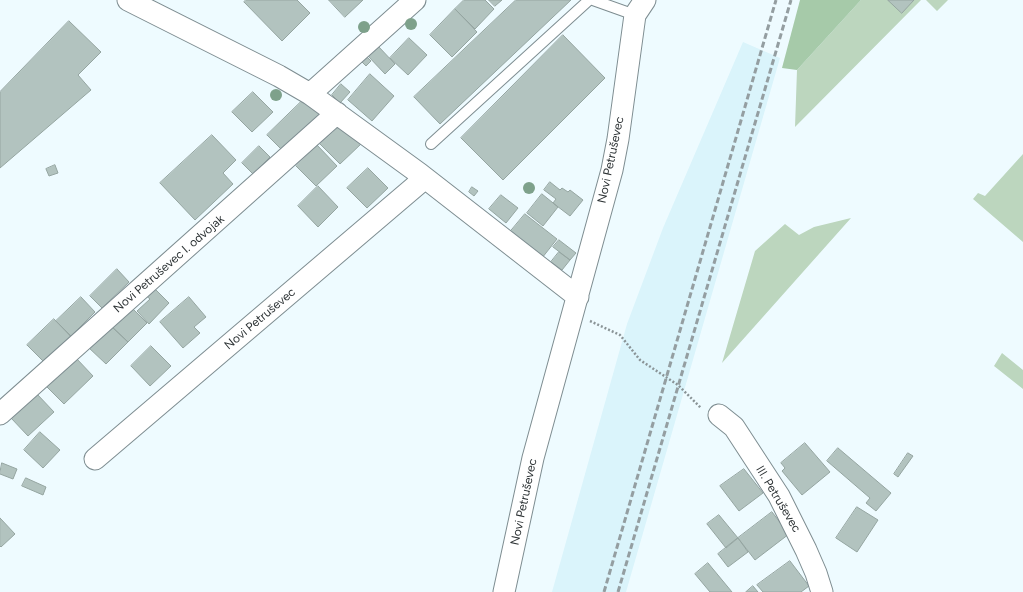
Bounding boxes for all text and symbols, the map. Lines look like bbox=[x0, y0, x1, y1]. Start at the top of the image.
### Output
street label: Novi Petruševec bbox=[595, 116, 627, 204]
street label: Novi Petruševec I. odvojak bbox=[111, 212, 227, 316]
street label: Novi Petruševec bbox=[222, 285, 298, 353]
street label: Novi Petruševec bbox=[508, 458, 540, 546]
street label: III. Petruševec bbox=[752, 463, 804, 535]

